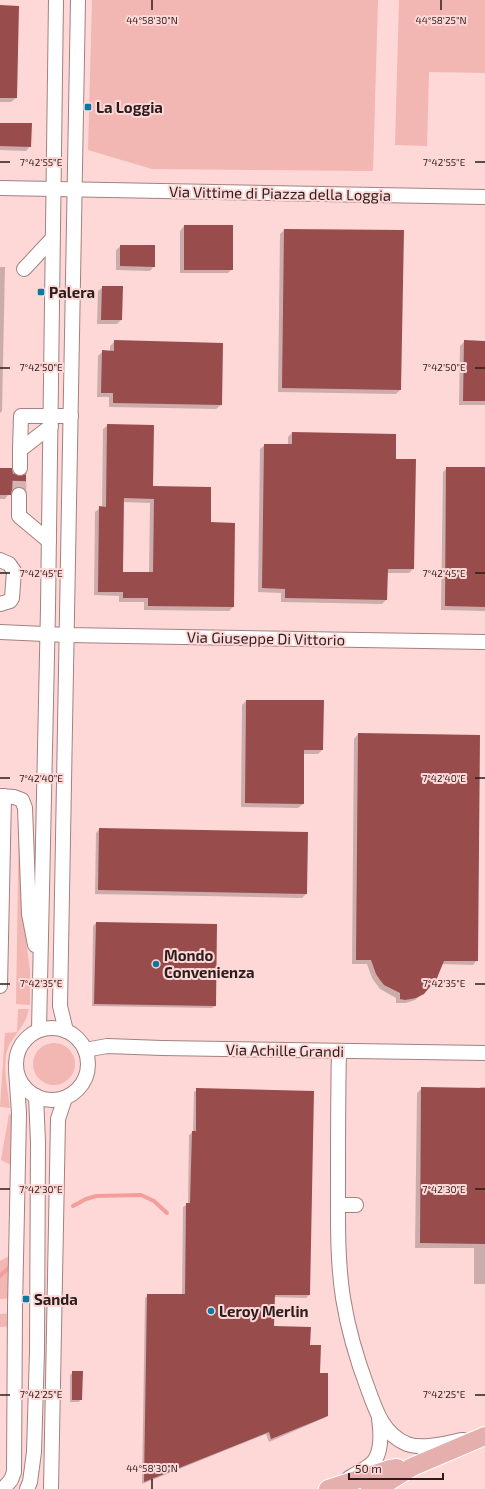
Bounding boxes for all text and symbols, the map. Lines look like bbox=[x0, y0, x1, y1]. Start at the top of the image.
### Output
text: 44°58'30"N bbox=[126, 14, 178, 26]
text: 44°58'25"N bbox=[415, 14, 467, 26]
place label: La Loggia bbox=[96, 98, 163, 116]
marker: La Loggia bbox=[83, 102, 93, 112]
text: 7°42'55"E bbox=[20, 156, 63, 168]
text: 7°42'55"E bbox=[423, 156, 466, 168]
street label: Via Vittime di Piazza della Loggia bbox=[169, 182, 391, 204]
place label: Palera bbox=[49, 283, 95, 301]
marker: Palera bbox=[36, 287, 46, 297]
text: 7°42'50"E bbox=[19, 361, 63, 373]
text: 7°42'50"E bbox=[422, 361, 466, 373]
text: 7°42'45"E bbox=[19, 567, 63, 579]
text: 7°42'45"E bbox=[422, 567, 466, 579]
street label: Via Giuseppe Di Vittorio bbox=[187, 628, 345, 648]
text: 7°42'40"E bbox=[19, 772, 63, 784]
text: 7°42'40"E bbox=[422, 772, 466, 784]
place label: Mondo Convenienza bbox=[164, 946, 255, 981]
marker: Mondo Convenienza bbox=[151, 959, 161, 969]
text: 7°42'35"E bbox=[20, 977, 63, 989]
text: 7°42'35"E bbox=[423, 977, 466, 989]
street label: Via Achille Grandi bbox=[226, 1040, 344, 1060]
text: 7°42'30"E bbox=[19, 1183, 63, 1195]
text: 7°42'30"E bbox=[422, 1183, 466, 1195]
place label: Sanda bbox=[34, 1290, 78, 1308]
marker: Sanda bbox=[21, 1294, 31, 1304]
place label: Leroy Merlin bbox=[219, 1302, 309, 1321]
marker: Leroy Merlin bbox=[206, 1306, 216, 1316]
text: 7°42'25"E bbox=[20, 1388, 63, 1400]
text: 7°42'25"E bbox=[423, 1388, 466, 1400]
scale bar bbox=[349, 1455, 443, 1481]
text: 50 m bbox=[355, 1461, 382, 1475]
text: 44°58'30"N bbox=[126, 1462, 178, 1474]

